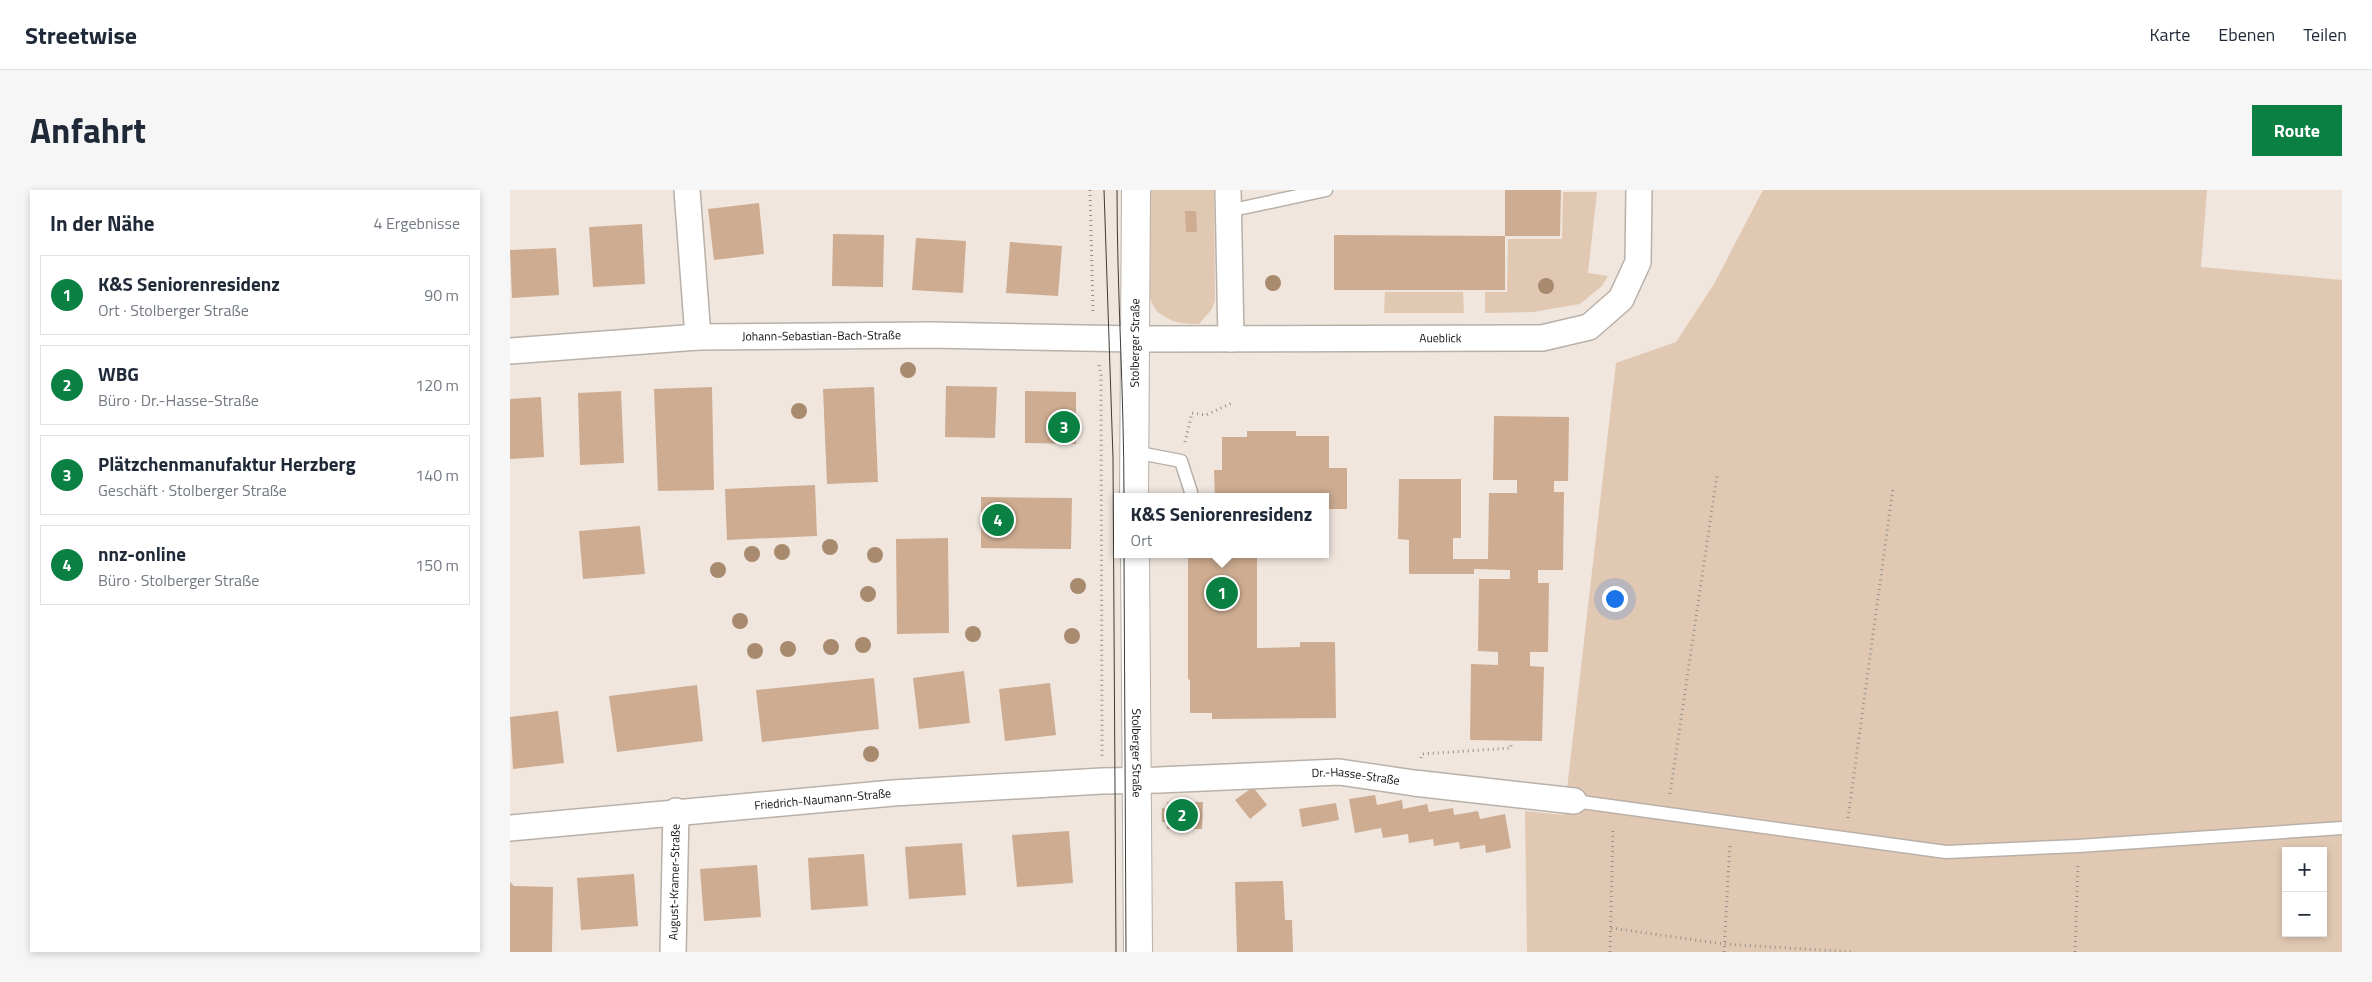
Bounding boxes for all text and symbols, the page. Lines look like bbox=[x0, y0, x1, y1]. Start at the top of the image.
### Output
text: Streetwise bbox=[25, 17, 137, 53]
text: Karte bbox=[2149, 21, 2190, 48]
text: Ebenen bbox=[2218, 21, 2275, 48]
text: Teilen bbox=[2303, 21, 2347, 48]
text: Anfahrt bbox=[30, 103, 146, 157]
button: Route bbox=[2252, 105, 2342, 156]
text: In der Nähe bbox=[50, 207, 155, 239]
text: 4 Ergebnisse bbox=[373, 211, 460, 235]
text: K&S Seniorenresidenz bbox=[98, 269, 280, 298]
text: 1 bbox=[63, 283, 71, 307]
text: 90 m bbox=[424, 283, 459, 307]
text: Ort · Stolberger Straße bbox=[98, 298, 249, 322]
street label: Stolberger Straße bbox=[1125, 298, 1144, 388]
street label: Johann-Sebastian-Bach-Straße bbox=[742, 325, 901, 346]
street label: Aueblick bbox=[1419, 328, 1462, 347]
text: WBG bbox=[98, 359, 139, 388]
text: 2 bbox=[63, 373, 71, 397]
text: 120 m bbox=[415, 373, 459, 397]
text: Büro · Dr.-Hasse-Straße bbox=[98, 388, 259, 412]
pin: 3 bbox=[1048, 408, 1080, 446]
text: Plätzchenmanufaktur Herzberg bbox=[98, 449, 356, 478]
text: 3 bbox=[63, 463, 71, 487]
text: 140 m bbox=[415, 463, 459, 487]
text: Geschäft · Stolberger Straße bbox=[98, 478, 287, 502]
popup bbox=[1114, 493, 1329, 558]
text: K&S Seniorenresidenz bbox=[1131, 499, 1312, 528]
pin: 4 bbox=[982, 501, 1014, 539]
text: Ort bbox=[1131, 528, 1152, 552]
text: nnz-online bbox=[98, 539, 186, 568]
text: 4 bbox=[63, 553, 71, 577]
text: 150 m bbox=[415, 553, 459, 577]
text: Büro · Stolberger Straße bbox=[98, 568, 259, 592]
pin: 1 bbox=[1206, 574, 1238, 612]
your location bbox=[1602, 586, 1628, 612]
street label: Stolberger Straße bbox=[1127, 708, 1147, 798]
street label: Dr.-Hasse-Straße bbox=[1311, 762, 1401, 790]
street label: Friedrich-Naumann-Straße bbox=[753, 783, 892, 815]
pin: 2 bbox=[1166, 796, 1198, 834]
street label: August-Kramer-Straße bbox=[663, 824, 685, 940]
map controls bbox=[2282, 847, 2327, 937]
button: + bbox=[2282, 847, 2327, 892]
button: − bbox=[2282, 892, 2327, 937]

